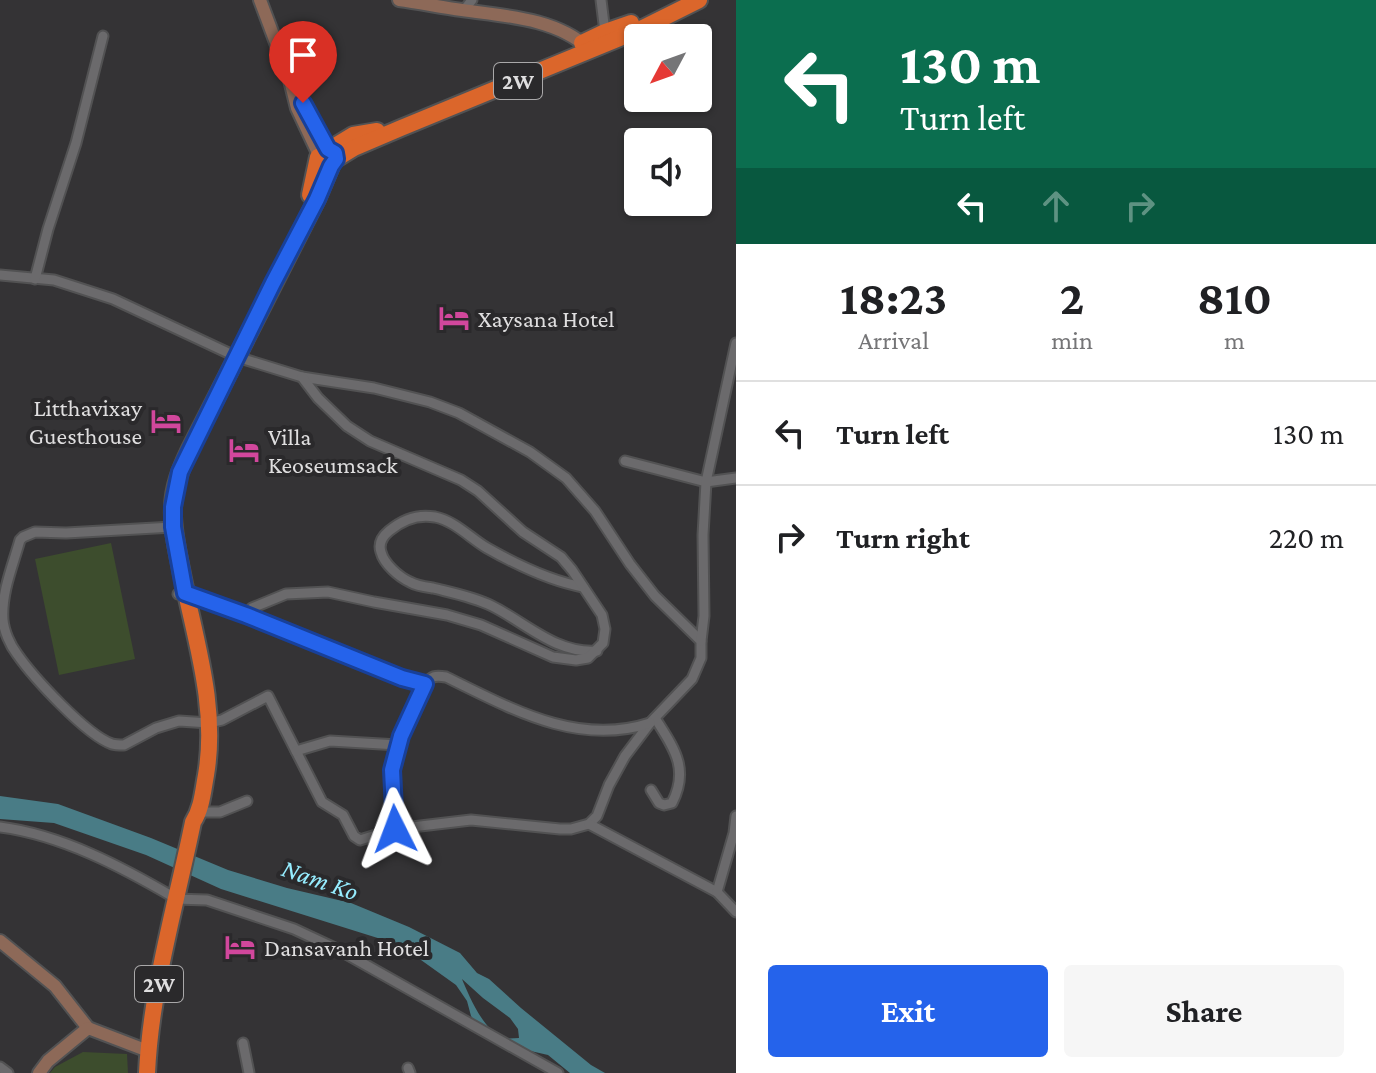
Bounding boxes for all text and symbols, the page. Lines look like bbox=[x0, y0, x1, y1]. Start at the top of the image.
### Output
pin bbox=[269, 21, 337, 103]
north arrow bbox=[624, 24, 712, 112]
map controls bbox=[624, 24, 712, 216]
icon: left bbox=[768, 32, 872, 136]
icon: arrive bbox=[281, 33, 325, 77]
text: 130 m bbox=[900, 33, 1041, 95]
road number: 2W bbox=[494, 63, 542, 99]
text: Turn left bbox=[900, 98, 1025, 138]
button: sound bbox=[624, 128, 712, 216]
icon: left bbox=[950, 184, 994, 228]
icon: ahead bbox=[1034, 184, 1078, 228]
icon: right bbox=[1118, 184, 1162, 228]
text: 18:23 bbox=[840, 271, 947, 324]
text: 2 bbox=[1060, 271, 1084, 324]
text: 810 bbox=[1197, 271, 1272, 324]
hotel icon: Xaysana Hotel bbox=[437, 301, 471, 335]
place label: Xaysana Hotel bbox=[478, 305, 615, 332]
text: Arrival bbox=[858, 326, 929, 355]
text: min bbox=[1051, 326, 1093, 355]
text: m bbox=[1224, 326, 1245, 355]
place label: Litthavixay Guesthouse bbox=[29, 394, 143, 449]
hotel icon: Litthavixay Guesthouse bbox=[149, 404, 183, 438]
icon: left bbox=[768, 411, 812, 455]
text: Turn left bbox=[836, 417, 949, 450]
text: 130 m bbox=[1273, 417, 1344, 450]
place label: Villa Keoseumsack bbox=[268, 423, 398, 478]
hotel icon: Villa Keoseumsack bbox=[227, 433, 261, 467]
icon: right bbox=[768, 515, 812, 559]
text: Turn right bbox=[836, 521, 970, 554]
text: 220 m bbox=[1269, 521, 1344, 554]
position arrow bbox=[353, 787, 437, 871]
water label: Nam Ko bbox=[278, 853, 362, 907]
hotel icon: Dansavanh Hotel bbox=[223, 930, 257, 964]
place label: Dansavanh Hotel bbox=[264, 934, 429, 961]
button: Exit bbox=[768, 965, 1048, 1057]
button: Share bbox=[1064, 965, 1344, 1057]
road number: 2W bbox=[135, 966, 183, 1002]

